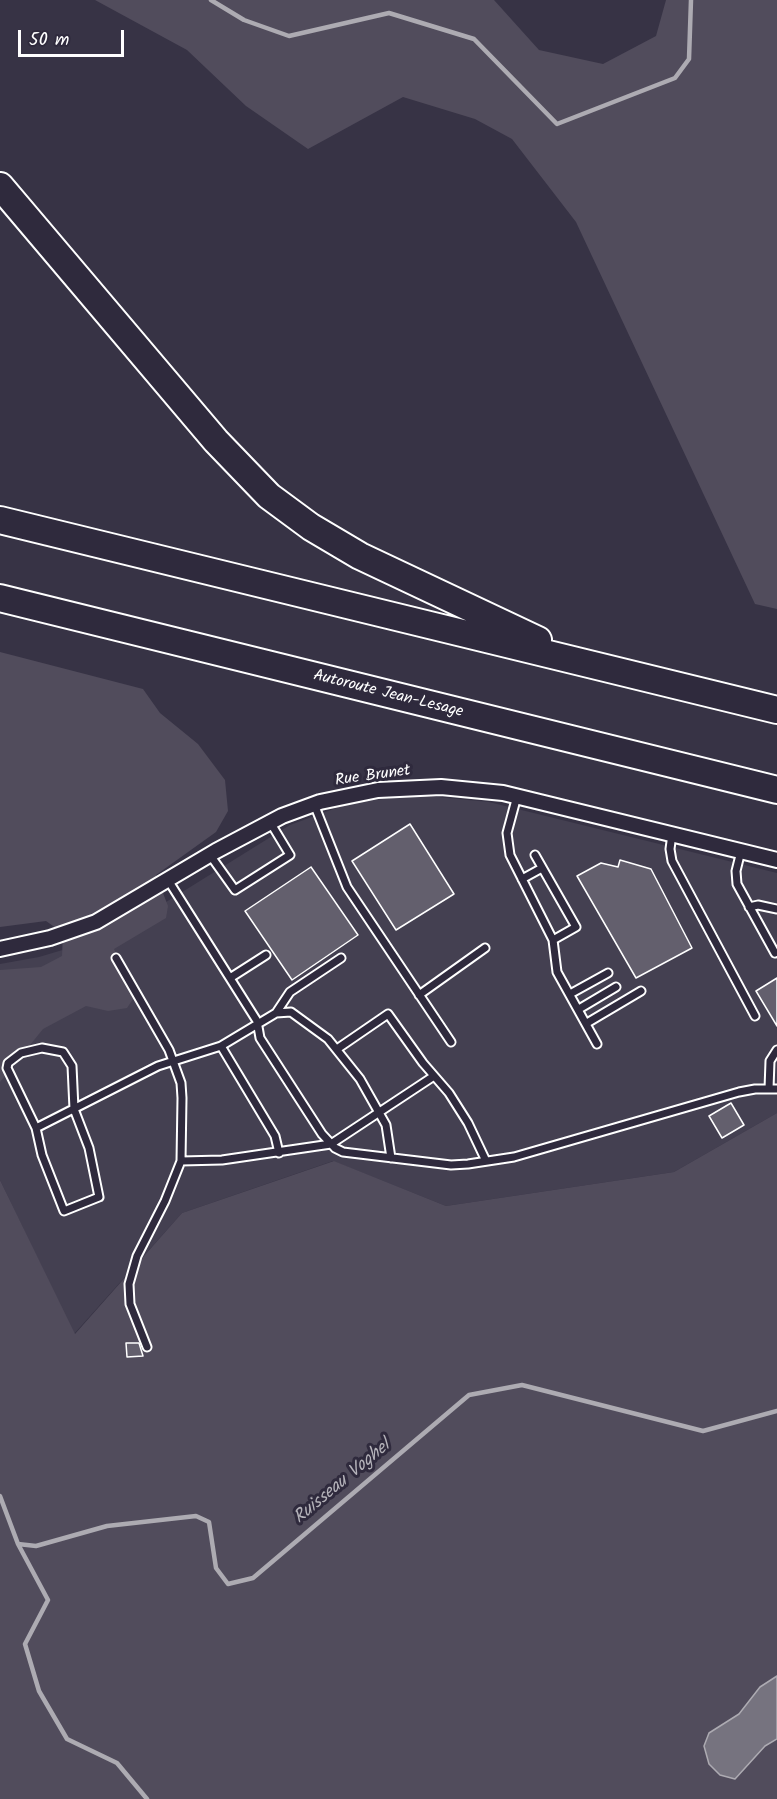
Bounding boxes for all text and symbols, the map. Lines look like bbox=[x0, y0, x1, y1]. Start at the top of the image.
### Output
scale bar bbox=[21, 18, 128, 56]
text: 50 m bbox=[29, 26, 69, 55]
street label: Autoroute Jean-Lesage bbox=[311, 667, 465, 723]
street label: Rue Brunet bbox=[334, 762, 412, 792]
water label: Ruisseau Voghel bbox=[290, 1436, 396, 1530]

